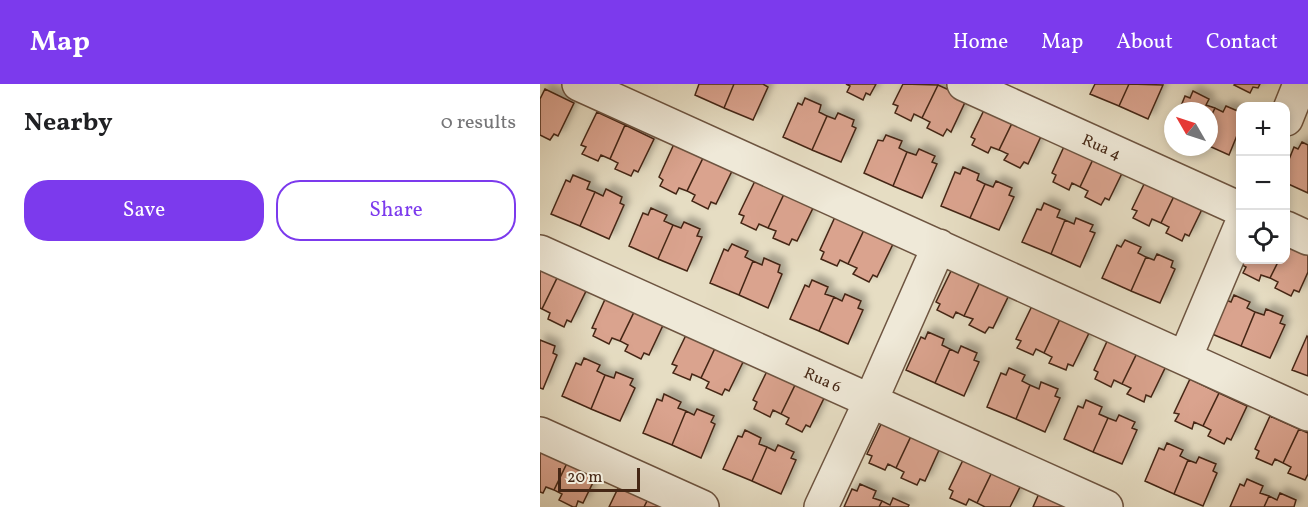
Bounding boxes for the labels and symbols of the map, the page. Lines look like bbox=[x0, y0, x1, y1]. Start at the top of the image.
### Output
north arrow bbox=[1164, 102, 1218, 156]
street label: Rua 4 bbox=[1078, 130, 1124, 166]
street label: Rua 6 bbox=[800, 363, 845, 399]
scale bar bbox=[558, 465, 640, 492]

